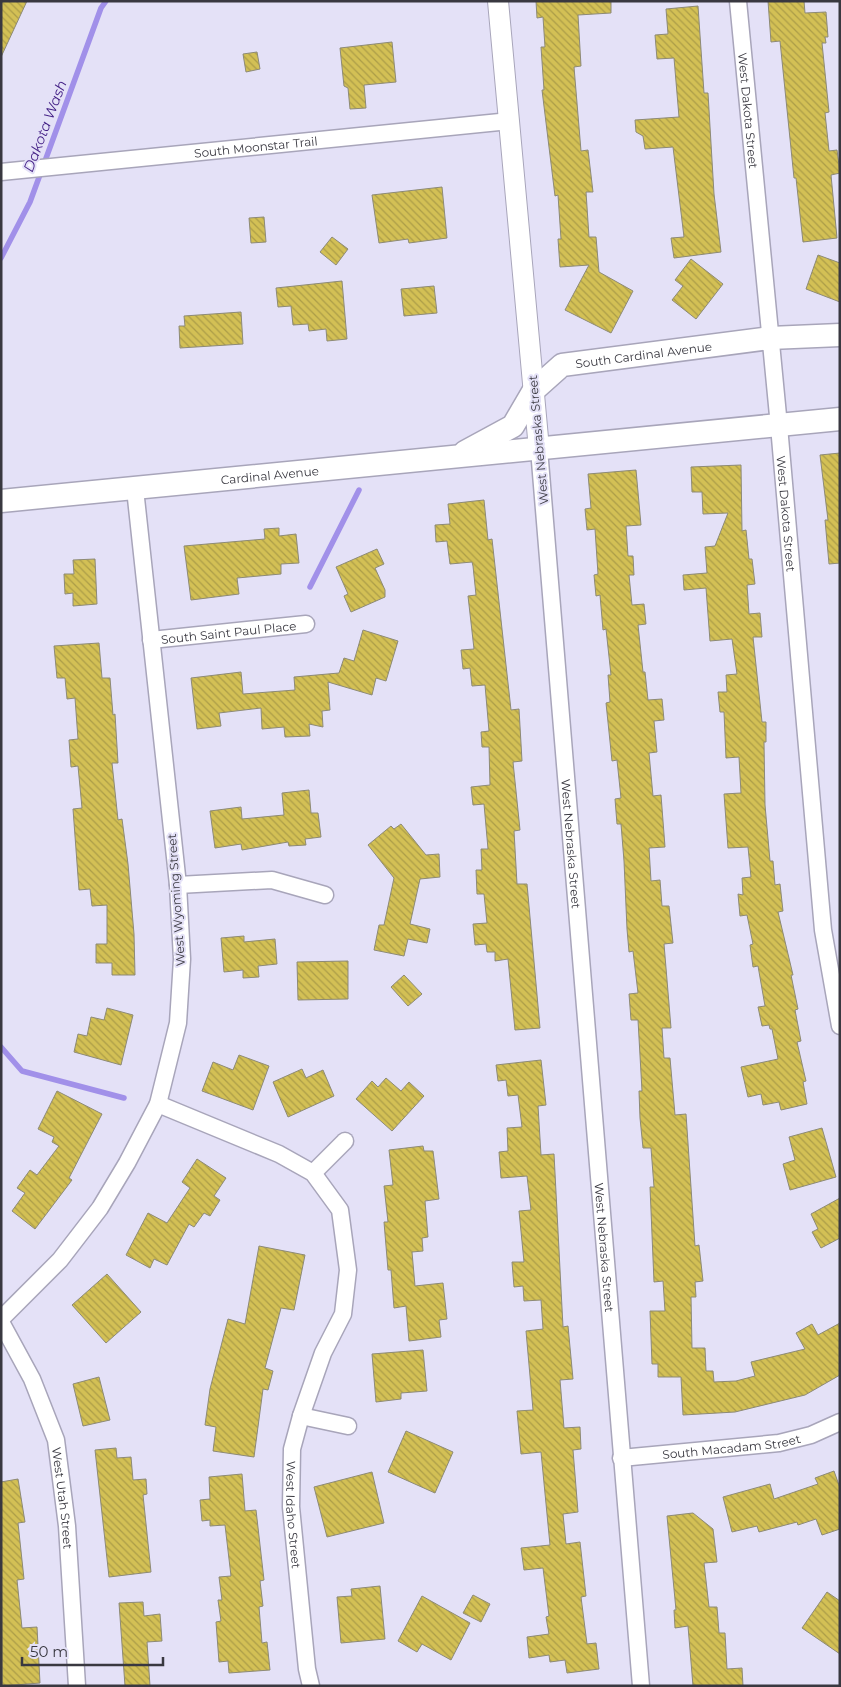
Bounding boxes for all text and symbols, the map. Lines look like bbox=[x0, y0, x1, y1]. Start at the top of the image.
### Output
street label: West Dakota Street bbox=[736, 52, 762, 169]
water label: Dakota Wash bbox=[19, 78, 71, 174]
street label: South Moonstar Trail bbox=[193, 133, 318, 160]
street label: South Cardinal Avenue bbox=[574, 338, 713, 371]
street label: West Nebraska Street bbox=[525, 375, 551, 505]
street label: West Dakota Street bbox=[774, 455, 799, 573]
street label: Cardinal Avenue bbox=[220, 462, 319, 487]
street label: South Saint Paul Place bbox=[160, 618, 297, 646]
street label: West Nebraska Street bbox=[559, 778, 584, 909]
street label: West Wyoming Street bbox=[164, 833, 188, 967]
street label: West Nebraska Street bbox=[592, 1182, 618, 1313]
street label: South Macadam Street bbox=[662, 1430, 802, 1462]
street label: West Utah Street bbox=[49, 1446, 76, 1550]
street label: West Idaho Street bbox=[283, 1461, 305, 1569]
scale bar bbox=[22, 1634, 164, 1666]
text: 50 m bbox=[30, 1642, 68, 1661]

